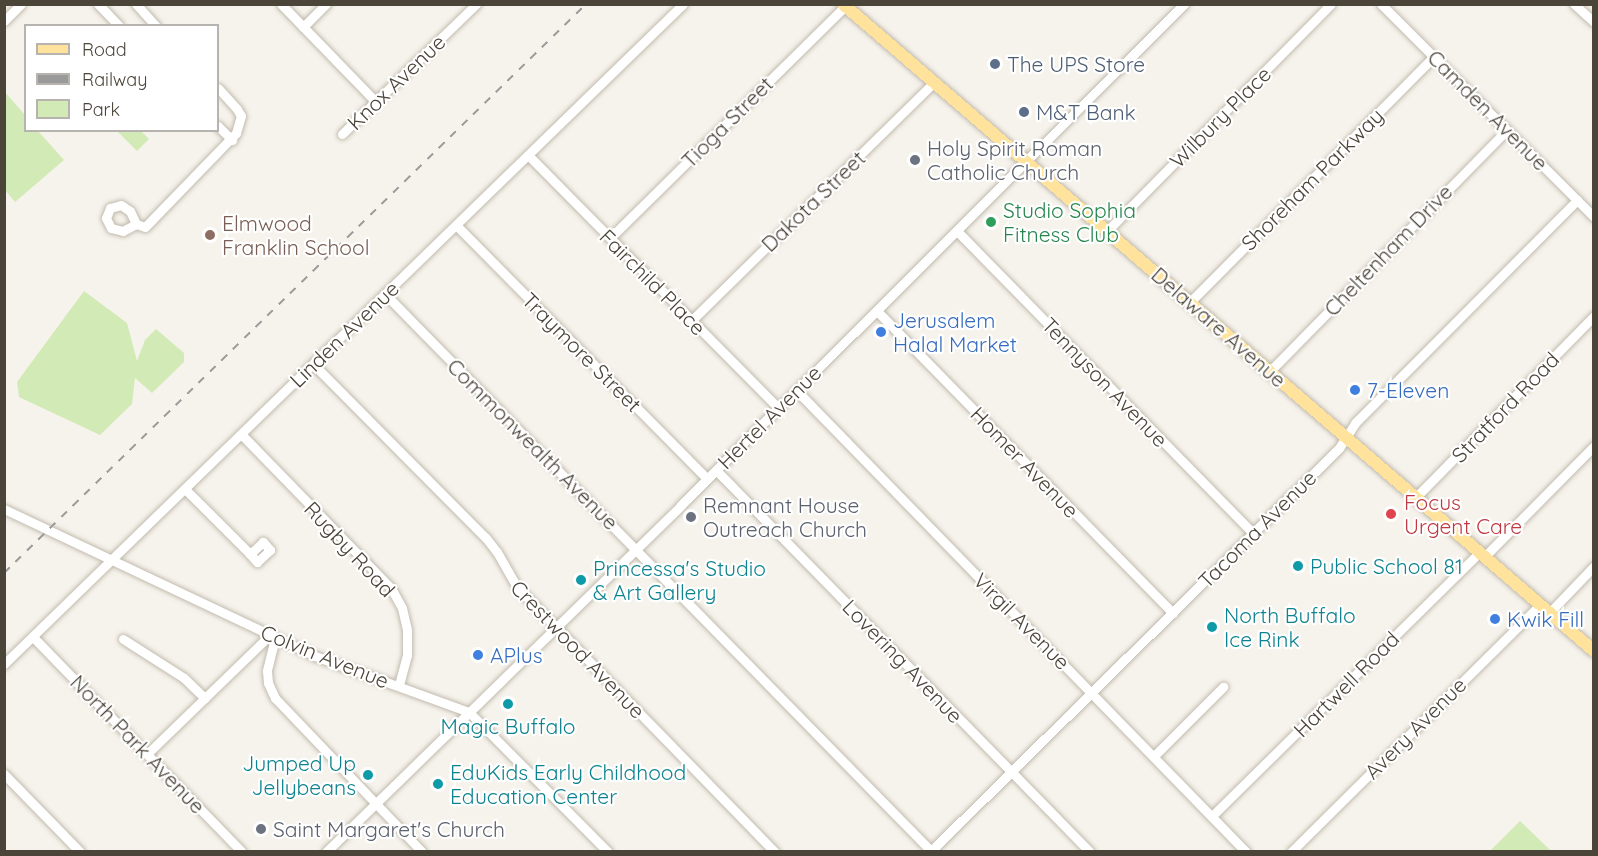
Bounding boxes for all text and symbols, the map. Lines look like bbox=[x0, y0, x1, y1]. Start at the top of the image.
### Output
legend bbox=[24, 24, 219, 132]
street label: Knox Avenue bbox=[342, 29, 450, 135]
text: Road bbox=[82, 38, 127, 61]
street label: Camden Avenue bbox=[1423, 45, 1553, 175]
place label: The UPS Store bbox=[1007, 51, 1145, 77]
marker: The UPS Store bbox=[988, 57, 1002, 71]
street label: Wilbury Place bbox=[1164, 61, 1276, 173]
text: Railway bbox=[82, 68, 148, 91]
street label: Tioga Street bbox=[676, 71, 778, 173]
text: Park bbox=[82, 98, 120, 121]
place label: M&T Bank bbox=[1036, 99, 1136, 125]
street label: Shoreham Parkway bbox=[1236, 103, 1388, 255]
marker: M&T Bank bbox=[1017, 105, 1031, 119]
place label: Holy Spirit Roman Catholic Church bbox=[927, 135, 1102, 185]
street label: Dakota Street bbox=[756, 145, 870, 257]
marker: Holy Spirit Roman Catholic Church bbox=[908, 153, 922, 167]
street label: Cheltenham Drive bbox=[1319, 179, 1457, 321]
place label: Studio Sophia Fitness Club bbox=[1003, 197, 1136, 247]
place label: Elmwood Franklin School bbox=[222, 210, 370, 260]
marker: Studio Sophia Fitness Club bbox=[984, 215, 998, 229]
street label: Fairchild Place bbox=[595, 224, 711, 340]
marker: Elmwood Franklin School bbox=[203, 228, 217, 242]
street label: Delaware Avenue bbox=[1147, 262, 1291, 392]
street label: Linden Avenue bbox=[284, 276, 404, 392]
street label: Traymore Street bbox=[517, 287, 647, 417]
place label: Jerusalem Halal Market bbox=[893, 307, 1017, 357]
street label: Tennyson Avenue bbox=[1037, 312, 1173, 452]
marker: Jerusalem Halal Market bbox=[874, 325, 888, 339]
street label: Stratford Road bbox=[1446, 347, 1564, 467]
street label: Commonwealth Avenue bbox=[442, 353, 624, 535]
street label: Hertel Avenue bbox=[712, 360, 826, 474]
place label: 7-Eleven bbox=[1367, 377, 1449, 403]
marker: 7-Eleven bbox=[1348, 383, 1362, 397]
street label: Homer Avenue bbox=[966, 401, 1084, 523]
street label: Tacoma Avenue bbox=[1193, 465, 1321, 593]
place label: Focus Urgent Care bbox=[1404, 489, 1522, 539]
place label: Remnant House Outreach Church bbox=[703, 492, 867, 542]
street label: Rugby Road bbox=[299, 496, 401, 602]
marker: Focus Urgent Care bbox=[1382, 505, 1400, 523]
marker: Remnant House Outreach Church bbox=[684, 510, 698, 524]
place label: Public School 81 bbox=[1310, 553, 1463, 579]
place label: Princessa's Studio & Art Gallery bbox=[593, 555, 766, 605]
marker: Public School 81 bbox=[1291, 559, 1305, 573]
street label: Virgil Avenue bbox=[968, 567, 1076, 675]
marker: Princessa's Studio & Art Gallery bbox=[574, 573, 588, 587]
street label: Crestwood Avenue bbox=[506, 575, 650, 723]
street label: Lovering Avenue bbox=[838, 594, 968, 728]
place label: North Buffalo Ice Rink bbox=[1224, 602, 1356, 652]
place label: Kwik Fill bbox=[1507, 606, 1584, 632]
marker: Kwik Fill bbox=[1488, 612, 1502, 626]
street label: Colvin Avenue bbox=[257, 619, 393, 693]
marker: North Buffalo Ice Rink bbox=[1205, 620, 1219, 634]
street label: Hartwell Road bbox=[1288, 626, 1404, 742]
place label: APlus bbox=[490, 642, 543, 668]
marker: APlus bbox=[471, 648, 485, 662]
street label: North Park Avenue bbox=[65, 669, 211, 819]
street label: Avery Avenue bbox=[1359, 672, 1471, 784]
marker: Magic Buffalo bbox=[501, 697, 515, 711]
place label: Magic Buffalo bbox=[440, 713, 576, 739]
place label: Jumped Up Jellybeans bbox=[242, 750, 356, 800]
place label: EduKids Early Childhood Education Center bbox=[450, 759, 686, 809]
marker: Jumped Up Jellybeans bbox=[361, 768, 375, 782]
marker: EduKids Early Childhood Education Center bbox=[431, 777, 445, 791]
place label: Saint Margaret's Church bbox=[273, 816, 505, 842]
marker: Saint Margaret's Church bbox=[254, 822, 268, 836]

